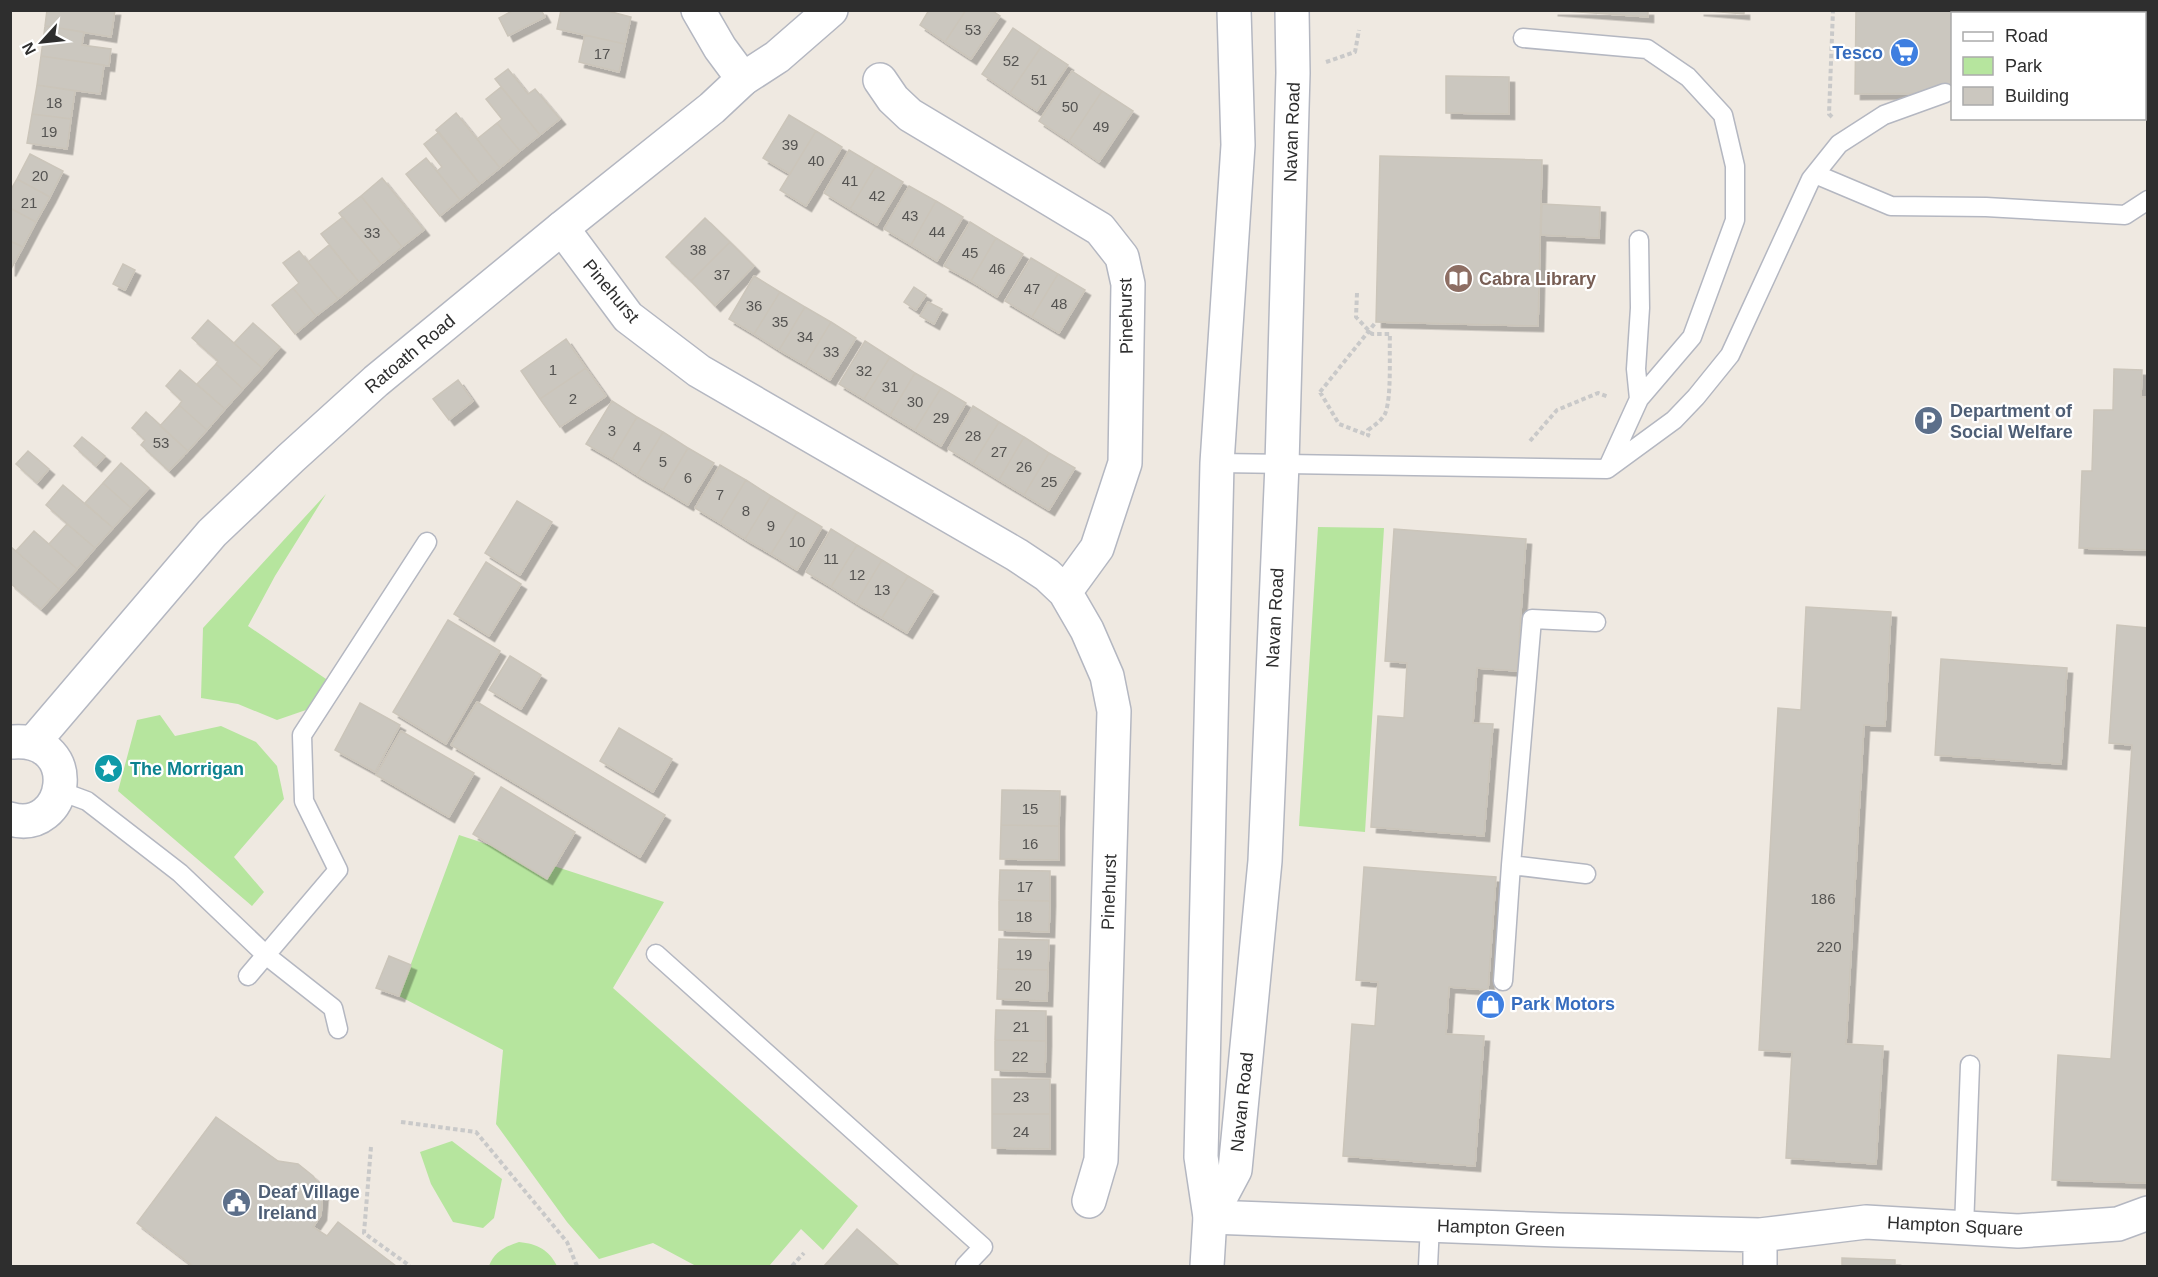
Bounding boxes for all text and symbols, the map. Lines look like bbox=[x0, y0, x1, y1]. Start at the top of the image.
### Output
north arrow bbox=[12, 12, 72, 72]
legend bbox=[1951, 12, 2146, 120]
house number: 53 bbox=[965, 21, 981, 38]
text: Road bbox=[2005, 26, 2048, 46]
supermarket icon: Tesco bbox=[1888, 37, 1920, 69]
text: N bbox=[19, 40, 39, 58]
place label: Tesco bbox=[1832, 43, 1883, 63]
house number: 17 bbox=[594, 45, 610, 62]
house number: 52 bbox=[1003, 52, 1019, 69]
text: Park bbox=[2005, 56, 2043, 76]
house number: 51 bbox=[1031, 71, 1047, 88]
street label: Navan Road bbox=[1280, 82, 1304, 182]
text: Building bbox=[2005, 86, 2069, 106]
house number: 18 bbox=[46, 94, 62, 111]
house number: 50 bbox=[1062, 98, 1078, 115]
house number: 49 bbox=[1093, 118, 1109, 135]
house number: 19 bbox=[41, 123, 57, 140]
house number: 39 bbox=[782, 136, 798, 153]
house number: 40 bbox=[808, 152, 824, 169]
house number: 20 bbox=[32, 167, 48, 184]
house number: 41 bbox=[842, 172, 858, 189]
house number: 42 bbox=[869, 187, 885, 204]
house number: 21 bbox=[21, 194, 37, 211]
house number: 43 bbox=[902, 207, 918, 224]
house number: 44 bbox=[929, 223, 945, 240]
house number: 33 bbox=[364, 224, 380, 241]
house number: 38 bbox=[690, 241, 706, 258]
house number: 45 bbox=[962, 244, 978, 261]
street label: Pinehurst bbox=[579, 255, 643, 327]
house number: 46 bbox=[989, 260, 1005, 277]
library icon: Cabra Library bbox=[1442, 263, 1474, 295]
house number: 37 bbox=[714, 266, 730, 283]
place label: Cabra Library bbox=[1479, 269, 1596, 289]
street label: Pinehurst bbox=[1115, 278, 1137, 354]
house number: 47 bbox=[1024, 280, 1040, 297]
house number: 48 bbox=[1051, 295, 1067, 312]
house number: 36 bbox=[746, 297, 762, 314]
street label: Ratoath Road bbox=[361, 311, 459, 397]
house number: 35 bbox=[772, 313, 788, 330]
house number: 34 bbox=[797, 328, 813, 345]
house number: 33 bbox=[823, 343, 839, 360]
house number: 1 bbox=[549, 361, 557, 378]
house number: 32 bbox=[856, 362, 872, 379]
house number: 31 bbox=[882, 378, 898, 395]
house number: 2 bbox=[569, 390, 577, 407]
house number: 30 bbox=[907, 393, 923, 410]
place label: Department of Social Welfare bbox=[1950, 401, 2073, 442]
parking icon: Department of Social Welfare bbox=[1913, 405, 1945, 437]
house number: 29 bbox=[933, 409, 949, 426]
house number: 3 bbox=[608, 422, 616, 439]
house number: 28 bbox=[965, 427, 981, 444]
house number: 53 bbox=[153, 434, 169, 451]
house number: 4 bbox=[633, 438, 641, 455]
house number: 27 bbox=[991, 443, 1007, 460]
house number: 5 bbox=[659, 453, 667, 470]
house number: 26 bbox=[1016, 458, 1032, 475]
house number: 6 bbox=[684, 469, 692, 486]
house number: 25 bbox=[1041, 473, 1057, 490]
house number: 7 bbox=[716, 486, 724, 503]
house number: 8 bbox=[742, 502, 750, 519]
house number: 9 bbox=[767, 517, 775, 534]
house number: 10 bbox=[789, 533, 805, 550]
house number: 11 bbox=[823, 550, 839, 567]
house number: 12 bbox=[849, 566, 865, 583]
street label: Navan Road bbox=[1262, 568, 1288, 668]
house number: 13 bbox=[874, 581, 890, 598]
place icon: The Morrigan bbox=[93, 753, 125, 785]
place label: The Morrigan bbox=[130, 759, 244, 779]
house number: 15 bbox=[1022, 800, 1038, 817]
house number: 16 bbox=[1022, 835, 1038, 852]
street label: Pinehurst bbox=[1098, 854, 1120, 930]
house number: 17 bbox=[1017, 878, 1033, 895]
house number: 186 bbox=[1810, 890, 1836, 907]
house number: 18 bbox=[1016, 908, 1032, 925]
house number: 220 bbox=[1816, 938, 1842, 955]
house number: 19 bbox=[1016, 946, 1032, 963]
house number: 20 bbox=[1015, 977, 1031, 994]
shop icon: Park Motors bbox=[1474, 988, 1506, 1020]
place label: Park Motors bbox=[1511, 994, 1615, 1014]
house number: 21 bbox=[1013, 1018, 1029, 1035]
house number: 22 bbox=[1012, 1048, 1028, 1065]
street label: Navan Road bbox=[1227, 1051, 1257, 1153]
house number: 23 bbox=[1013, 1088, 1029, 1105]
house number: 24 bbox=[1013, 1123, 1029, 1140]
place label: Deaf Village Ireland bbox=[258, 1182, 360, 1223]
public building icon: Deaf Village Ireland bbox=[221, 1186, 253, 1218]
street label: Hampton Square bbox=[1887, 1212, 2023, 1240]
street label: Hampton Green bbox=[1437, 1216, 1565, 1240]

